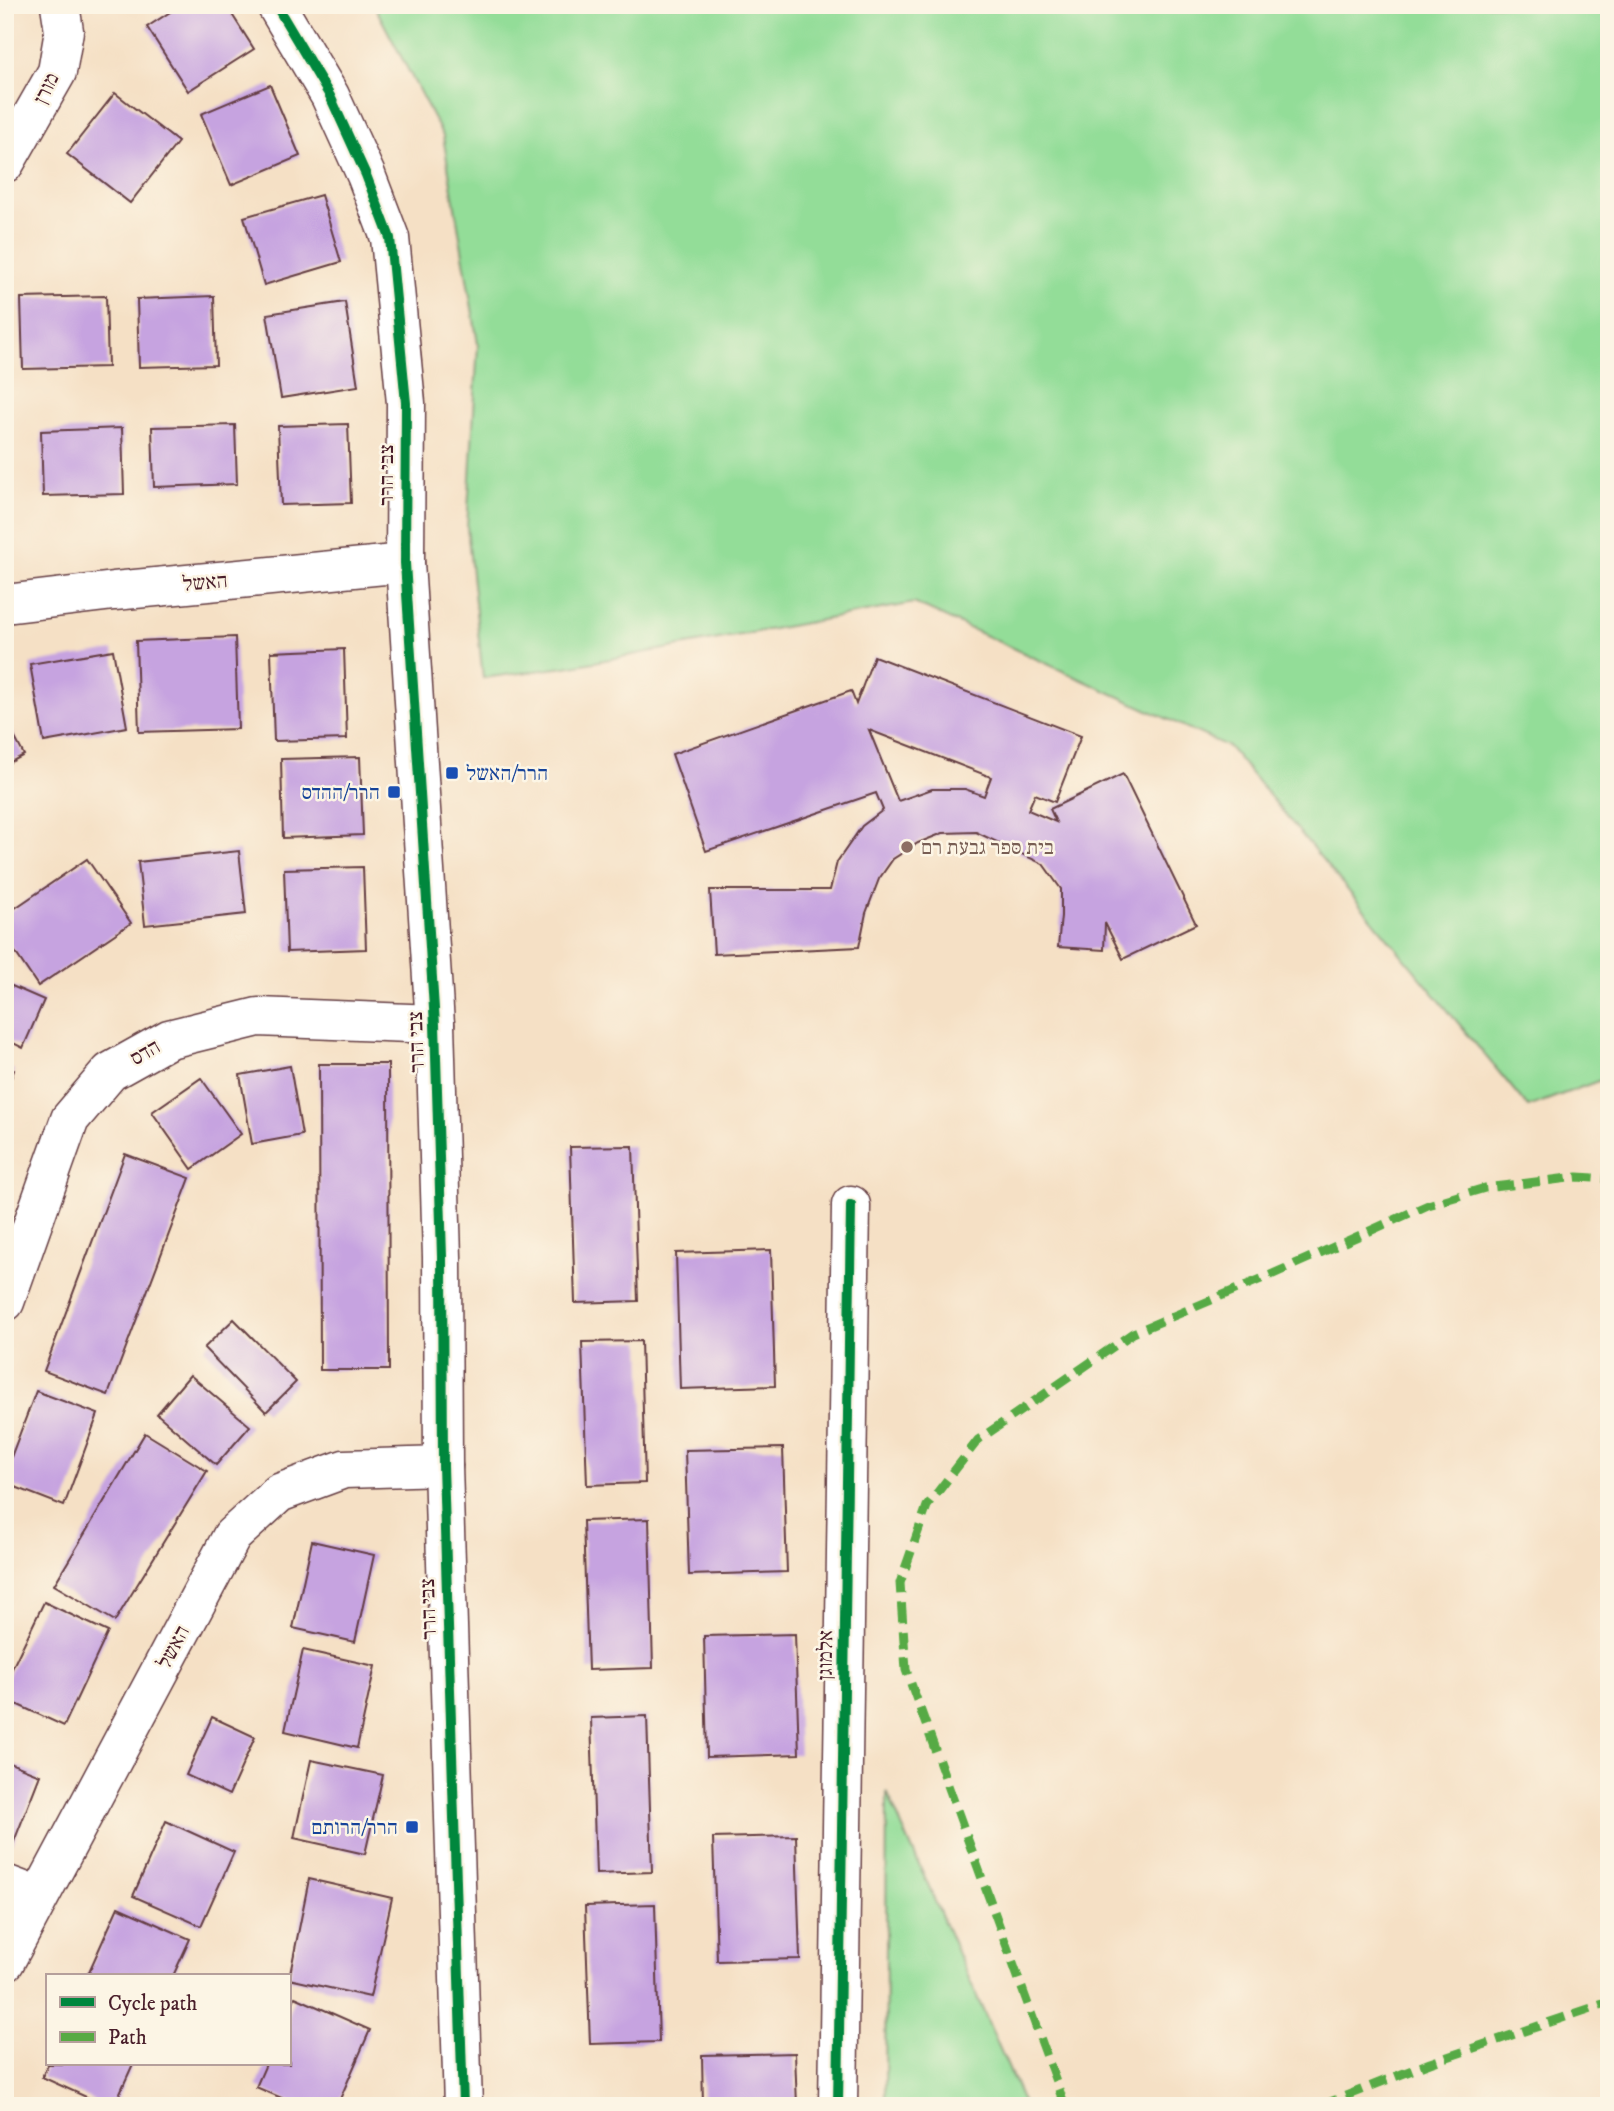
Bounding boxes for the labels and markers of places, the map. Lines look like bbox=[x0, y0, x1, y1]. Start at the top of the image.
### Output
place label: הרר/האשל bbox=[466, 761, 548, 787]
marker: הרר/האשל bbox=[444, 765, 460, 781]
place label: הרר/ההדס bbox=[301, 780, 380, 806]
marker: הרר/ההדס bbox=[386, 784, 402, 800]
place label: בית ספר גבעת רם bbox=[921, 835, 1054, 861]
marker: בית ספר גבעת רם bbox=[899, 839, 915, 855]
place label: הרר/הרותם bbox=[311, 1815, 398, 1841]
marker: הרר/הרותם bbox=[404, 1819, 420, 1835]

